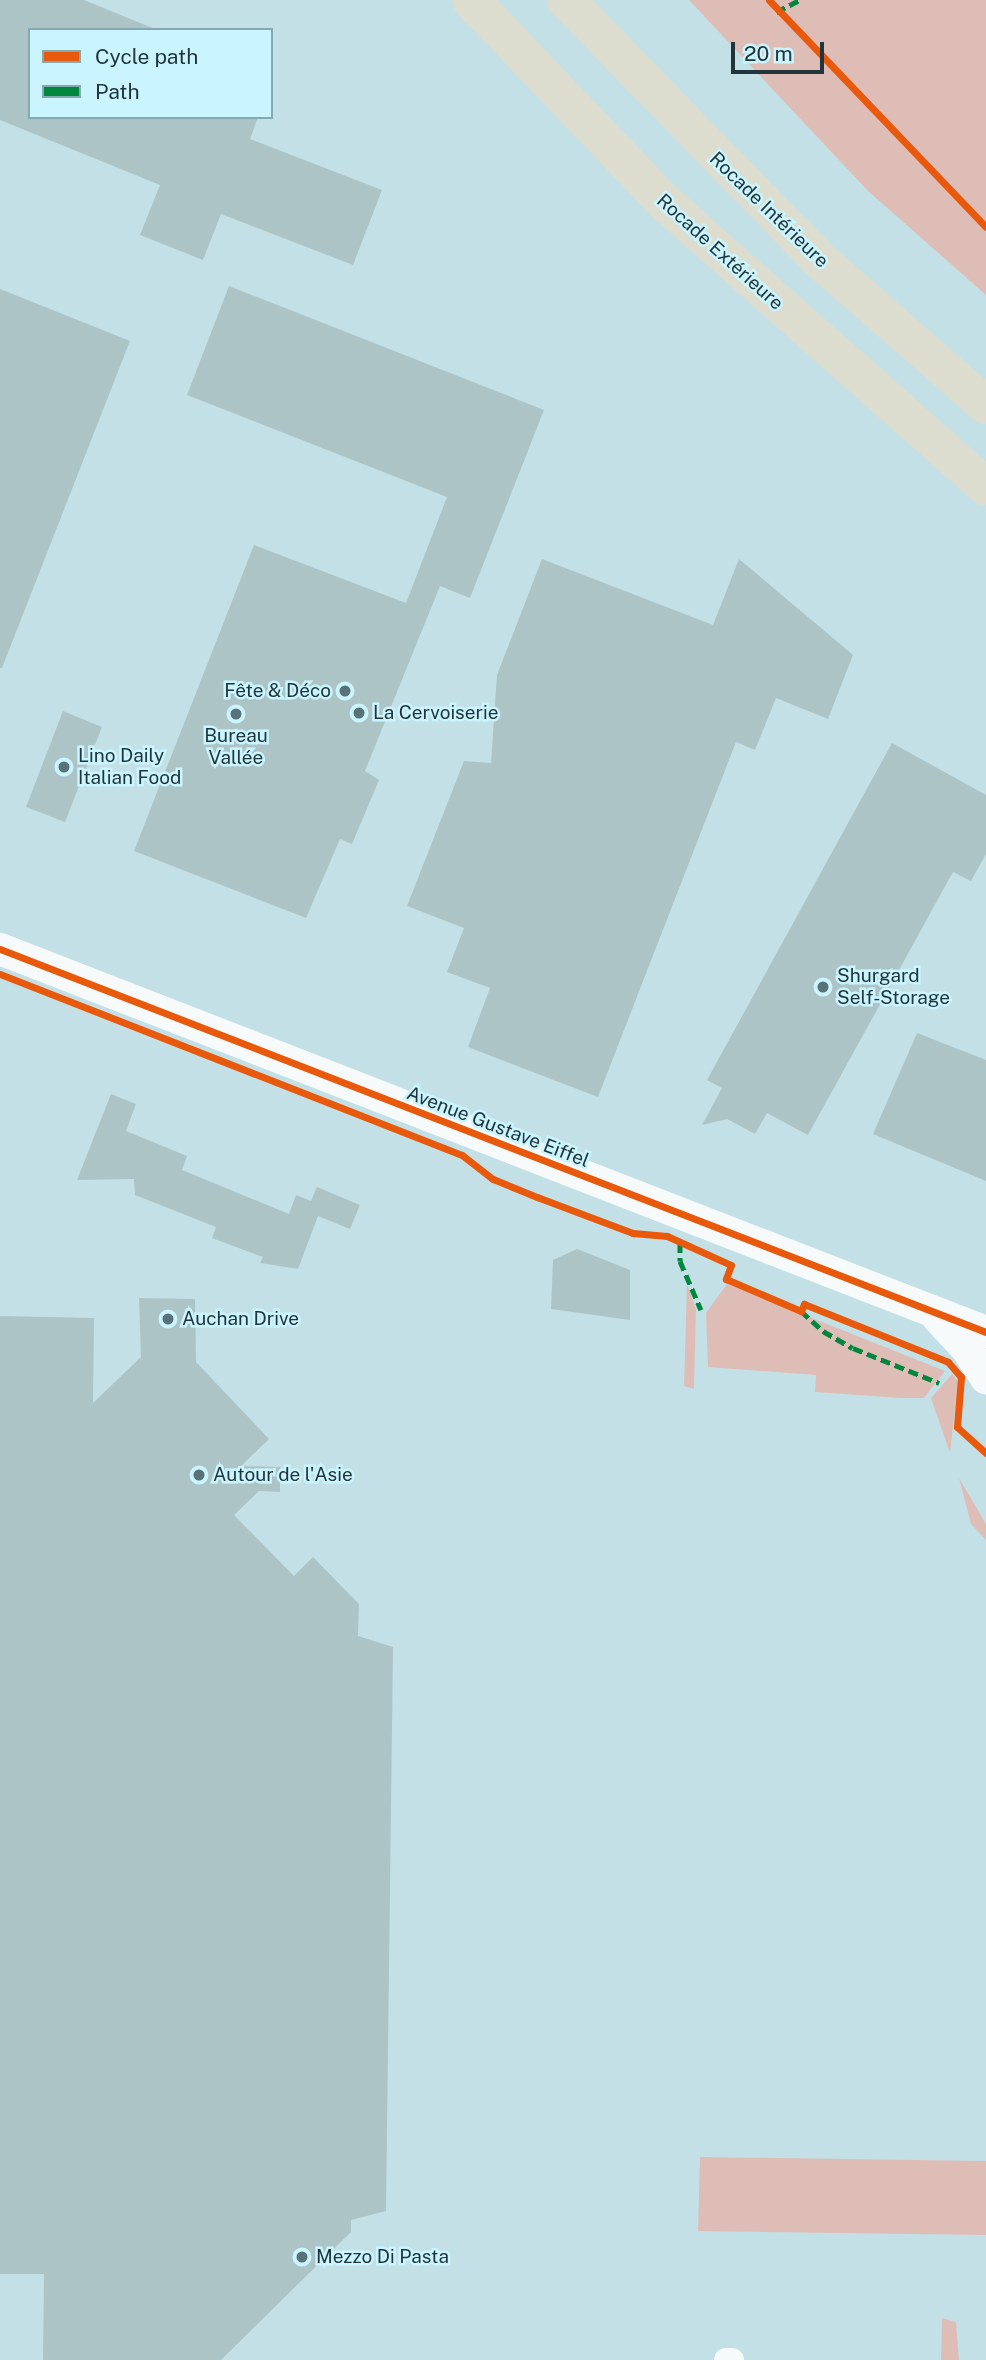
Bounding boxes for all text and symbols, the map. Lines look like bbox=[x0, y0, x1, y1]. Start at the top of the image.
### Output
legend bbox=[28, 28, 273, 119]
scale bar bbox=[734, 28, 827, 72]
text: 20 m bbox=[744, 41, 793, 66]
text: Cycle path bbox=[95, 44, 198, 69]
text: Path bbox=[95, 79, 140, 104]
street label: Rocade Intérieure bbox=[705, 147, 833, 273]
street label: Rocade Extérieure bbox=[652, 189, 788, 315]
place label: Fête & Déco bbox=[224, 680, 331, 702]
marker: Fête & Déco bbox=[337, 683, 353, 699]
place label: La Cervoiserie bbox=[373, 702, 498, 724]
marker: La Cervoiserie bbox=[351, 705, 367, 721]
marker: Bureau Vallée bbox=[228, 706, 244, 722]
place label: Bureau Vallée bbox=[204, 725, 268, 769]
place label: Lino Daily Italian Food bbox=[78, 745, 181, 789]
marker: Lino Daily Italian Food bbox=[56, 759, 72, 775]
place label: Shurgard Self-Storage bbox=[837, 965, 950, 1009]
marker: Shurgard Self-Storage bbox=[815, 979, 831, 995]
street label: Avenue Gustave Eiffel bbox=[403, 1082, 593, 1172]
place label: Auchan Drive bbox=[182, 1308, 299, 1330]
marker: Auchan Drive bbox=[160, 1311, 176, 1327]
place label: Autour de l'Asie bbox=[213, 1464, 353, 1486]
marker: Autour de l'Asie bbox=[191, 1467, 207, 1483]
place label: Mezzo Di Pasta bbox=[316, 2246, 449, 2268]
marker: Mezzo Di Pasta bbox=[294, 2249, 310, 2265]

